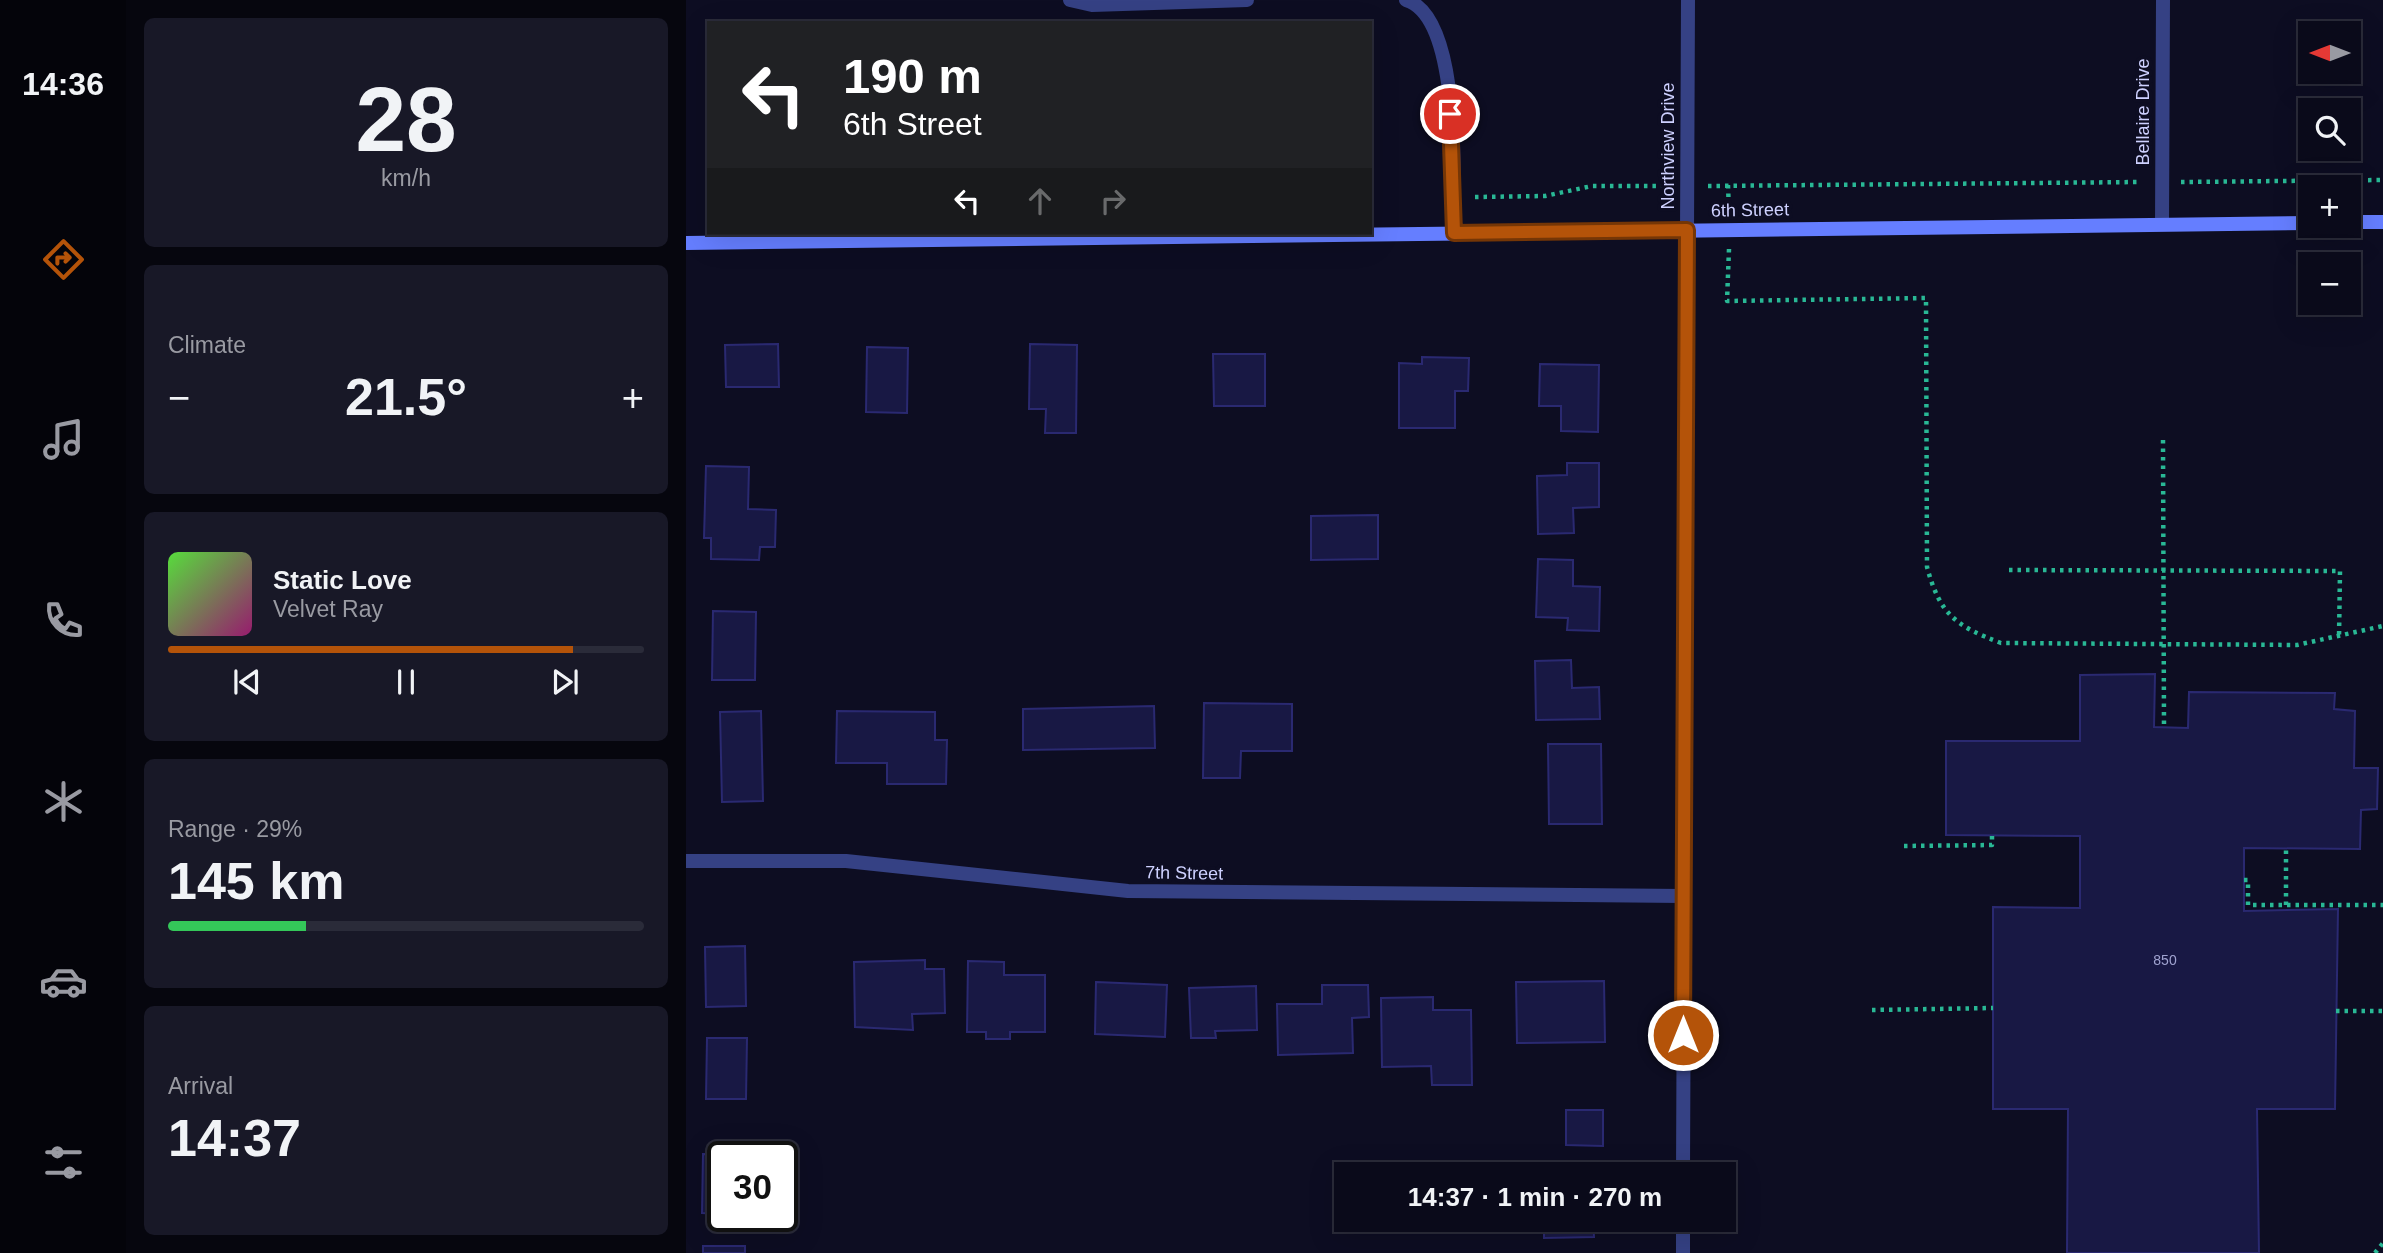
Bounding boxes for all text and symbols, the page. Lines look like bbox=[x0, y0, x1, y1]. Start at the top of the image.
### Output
north arrow bbox=[2298, 21, 2361, 84]
map controls bbox=[2298, 21, 2361, 315]
icon: left bbox=[728, 49, 819, 140]
text: 190 m bbox=[843, 49, 982, 103]
street label: Bellaire Drive bbox=[2133, 58, 2153, 166]
text: 14:36 bbox=[22, 66, 104, 102]
text: 28 bbox=[355, 69, 457, 170]
street label: Northview Drive bbox=[1658, 82, 1678, 210]
pin bbox=[1420, 84, 1480, 144]
icon: arrive bbox=[1431, 95, 1469, 133]
button: search bbox=[2298, 98, 2361, 161]
text: 6th Street bbox=[843, 106, 982, 142]
text: km/h bbox=[381, 165, 431, 191]
button: + bbox=[2298, 175, 2361, 238]
icon: left bbox=[948, 182, 986, 220]
icon: ahead bbox=[1021, 182, 1059, 220]
icon: right bbox=[1094, 182, 1132, 220]
street label: 6th Street bbox=[1711, 199, 1789, 221]
icon: directions bbox=[39, 235, 88, 284]
button: − bbox=[2298, 252, 2361, 315]
text: Climate bbox=[168, 332, 246, 358]
text: 21.5° bbox=[345, 368, 467, 426]
text: − bbox=[168, 377, 190, 419]
text: + bbox=[622, 377, 644, 419]
icon: music bbox=[39, 415, 88, 464]
text: Static Love bbox=[273, 565, 412, 595]
icon: phone bbox=[39, 596, 88, 645]
text: Velvet Ray bbox=[273, 596, 383, 622]
icon: previous bbox=[228, 663, 266, 701]
icon: pause bbox=[387, 663, 425, 701]
icon: next bbox=[546, 663, 584, 701]
icon: climate bbox=[39, 777, 88, 826]
text: Range · 29% bbox=[168, 816, 302, 842]
text: 145 km bbox=[168, 852, 344, 910]
street label: 7th Street bbox=[1145, 862, 1223, 884]
house number: 850 bbox=[2153, 952, 2177, 968]
icon: car bbox=[39, 957, 88, 1006]
position arrow bbox=[1646, 998, 1720, 1072]
text: Arrival bbox=[168, 1073, 233, 1099]
text: 14:37 bbox=[168, 1109, 301, 1167]
icon: filters bbox=[39, 1138, 88, 1187]
speed limit sign: 30 bbox=[707, 1141, 798, 1232]
text: 14:37 · 1 min · 270 m bbox=[1408, 1182, 1662, 1212]

